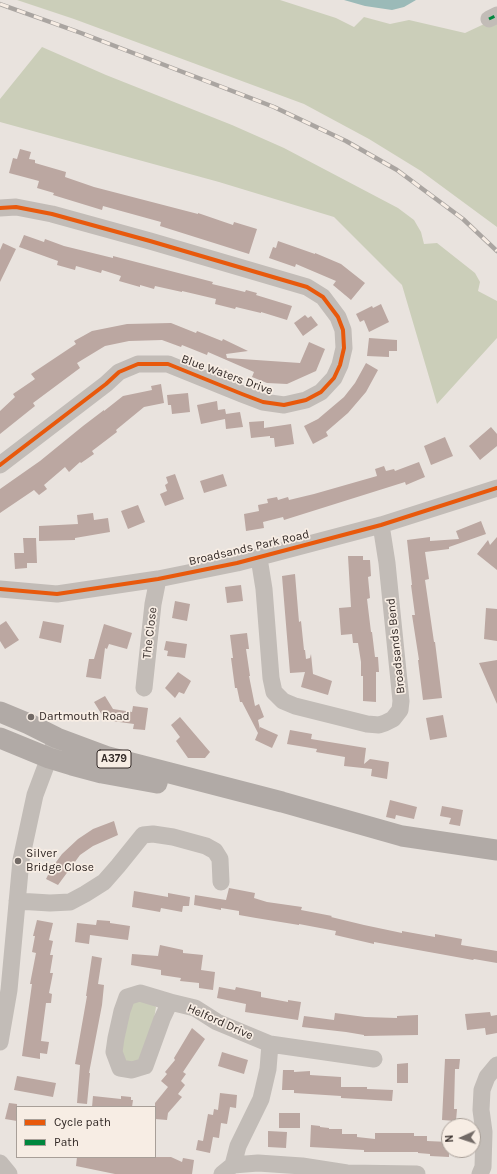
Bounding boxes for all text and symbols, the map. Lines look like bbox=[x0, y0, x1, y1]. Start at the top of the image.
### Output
street label: Blue Waters Drive bbox=[179, 352, 275, 398]
street label: Broadsands Park Road bbox=[187, 527, 311, 569]
street label: Broadsands Bend bbox=[384, 597, 408, 695]
street label: The Close bbox=[140, 606, 160, 660]
place label: Dartmouth Road bbox=[39, 710, 130, 724]
marker: Dartmouth Road bbox=[26, 712, 36, 722]
road number: A379 bbox=[97, 750, 131, 768]
place label: Silver Bridge Close bbox=[26, 847, 94, 875]
marker: Silver Bridge Close bbox=[13, 856, 23, 866]
street label: Helford Drive bbox=[185, 1001, 255, 1043]
legend bbox=[16, 1106, 156, 1158]
text: Cycle path bbox=[54, 1115, 111, 1129]
north arrow bbox=[441, 1118, 481, 1158]
text: N bbox=[443, 1134, 456, 1143]
text: Path bbox=[54, 1135, 79, 1149]

